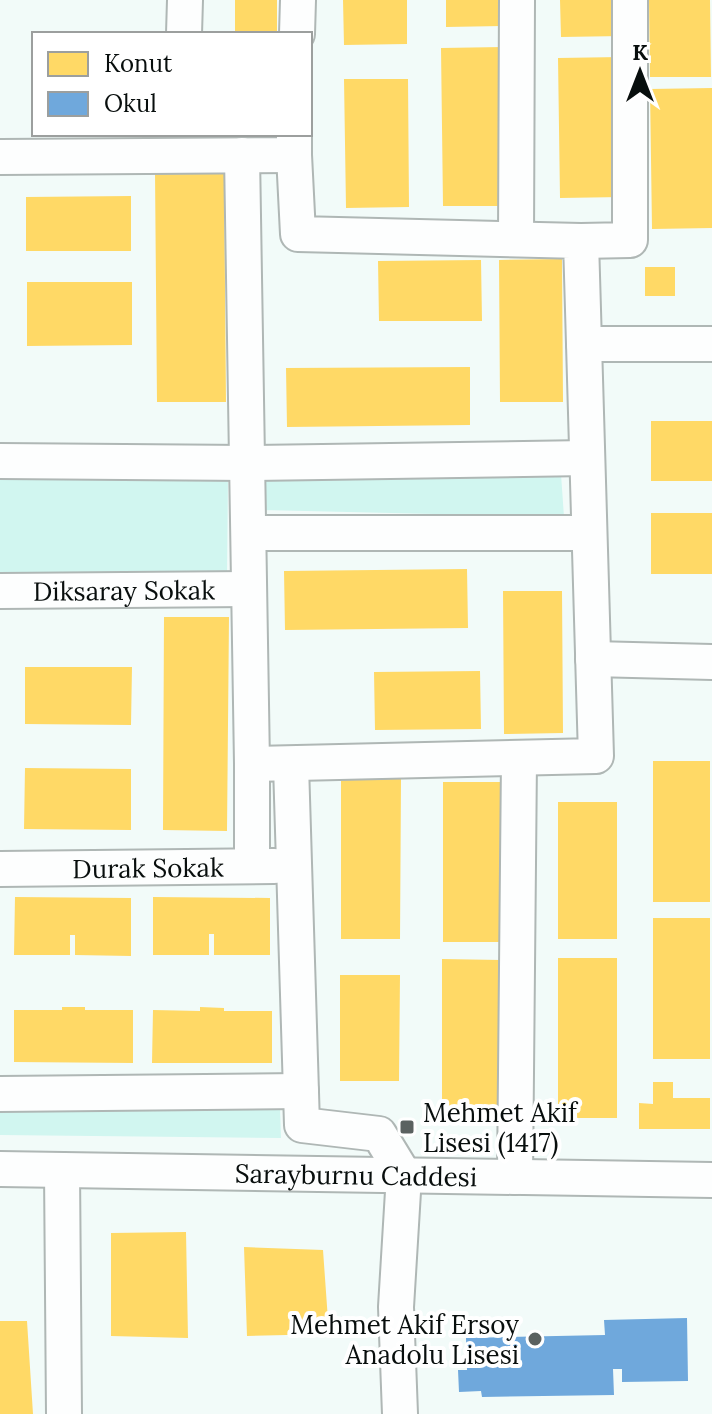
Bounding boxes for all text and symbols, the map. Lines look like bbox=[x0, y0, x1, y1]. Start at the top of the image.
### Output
legend bbox=[32, 32, 312, 136]
north arrow bbox=[600, 32, 680, 112]
text: K bbox=[632, 38, 648, 66]
text: Konut bbox=[104, 48, 173, 79]
text: Okul bbox=[104, 88, 157, 119]
street label: Diksaray Sokak bbox=[33, 573, 215, 607]
street label: Durak Sokak bbox=[72, 850, 224, 885]
place label: Mehmet Akif Lisesi (1417) bbox=[423, 1096, 579, 1160]
marker: Mehmet Akif Lisesi (1417) bbox=[398, 1118, 416, 1136]
street label: Sarayburnu Caddesi bbox=[235, 1156, 477, 1193]
place label: Mehmet Akif Ersoy Anadolu Lisesi bbox=[290, 1308, 519, 1371]
marker: Mehmet Akif Ersoy Anadolu Lisesi bbox=[526, 1330, 544, 1348]

